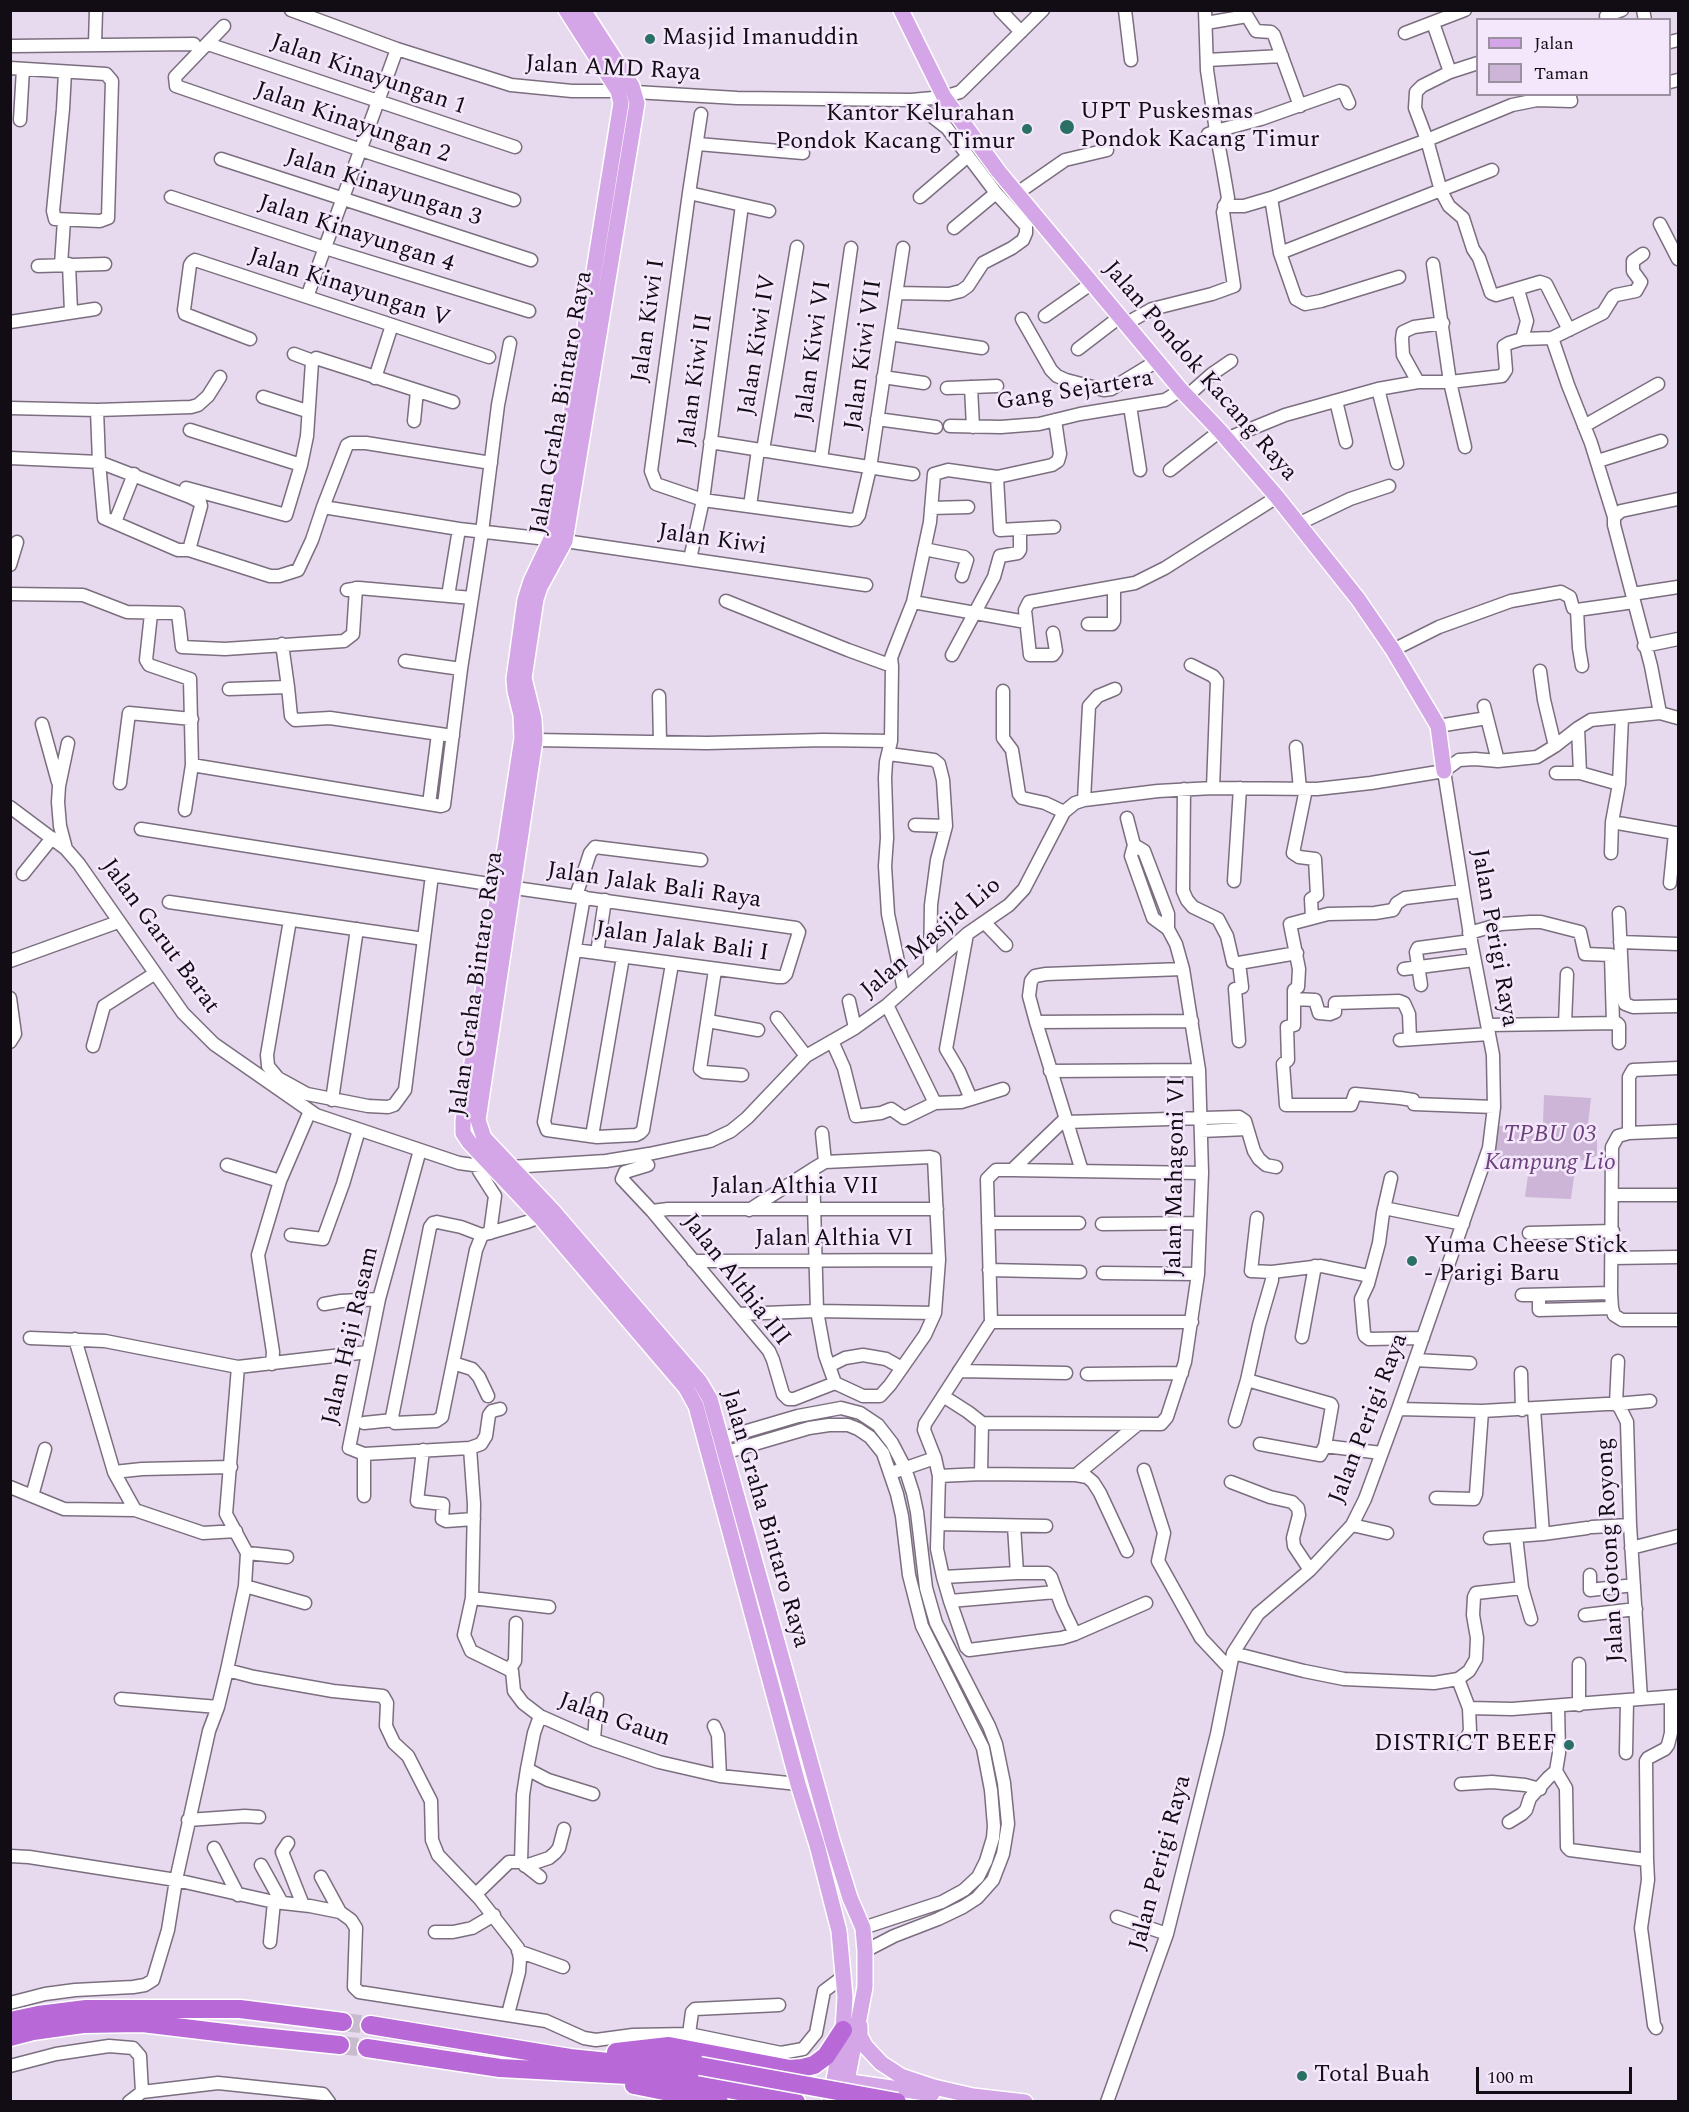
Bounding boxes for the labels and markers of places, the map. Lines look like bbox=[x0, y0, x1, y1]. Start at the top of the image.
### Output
place label: Masjid Imanuddin bbox=[662, 25, 859, 53]
marker: Masjid Imanuddin bbox=[643, 32, 657, 46]
place label: UPT Puskesmas Pondok Kacang Timur bbox=[1080, 99, 1320, 155]
place label: Kantor Kelurahan Pondok Kacang Timur bbox=[775, 101, 1015, 157]
marker: UPT Puskesmas Pondok Kacang Timur bbox=[1058, 118, 1076, 136]
marker: Kantor Kelurahan Pondok Kacang Timur bbox=[1020, 122, 1034, 136]
place label: Yuma Cheese Stick - Parigi Baru bbox=[1424, 1233, 1628, 1289]
marker: Yuma Cheese Stick - Parigi Baru bbox=[1405, 1254, 1419, 1268]
place label: DISTRICT BEEF bbox=[1374, 1731, 1557, 1759]
marker: DISTRICT BEEF bbox=[1562, 1738, 1576, 1752]
place label: Total Buah bbox=[1314, 2062, 1430, 2090]
marker: Total Buah bbox=[1295, 2069, 1309, 2083]

